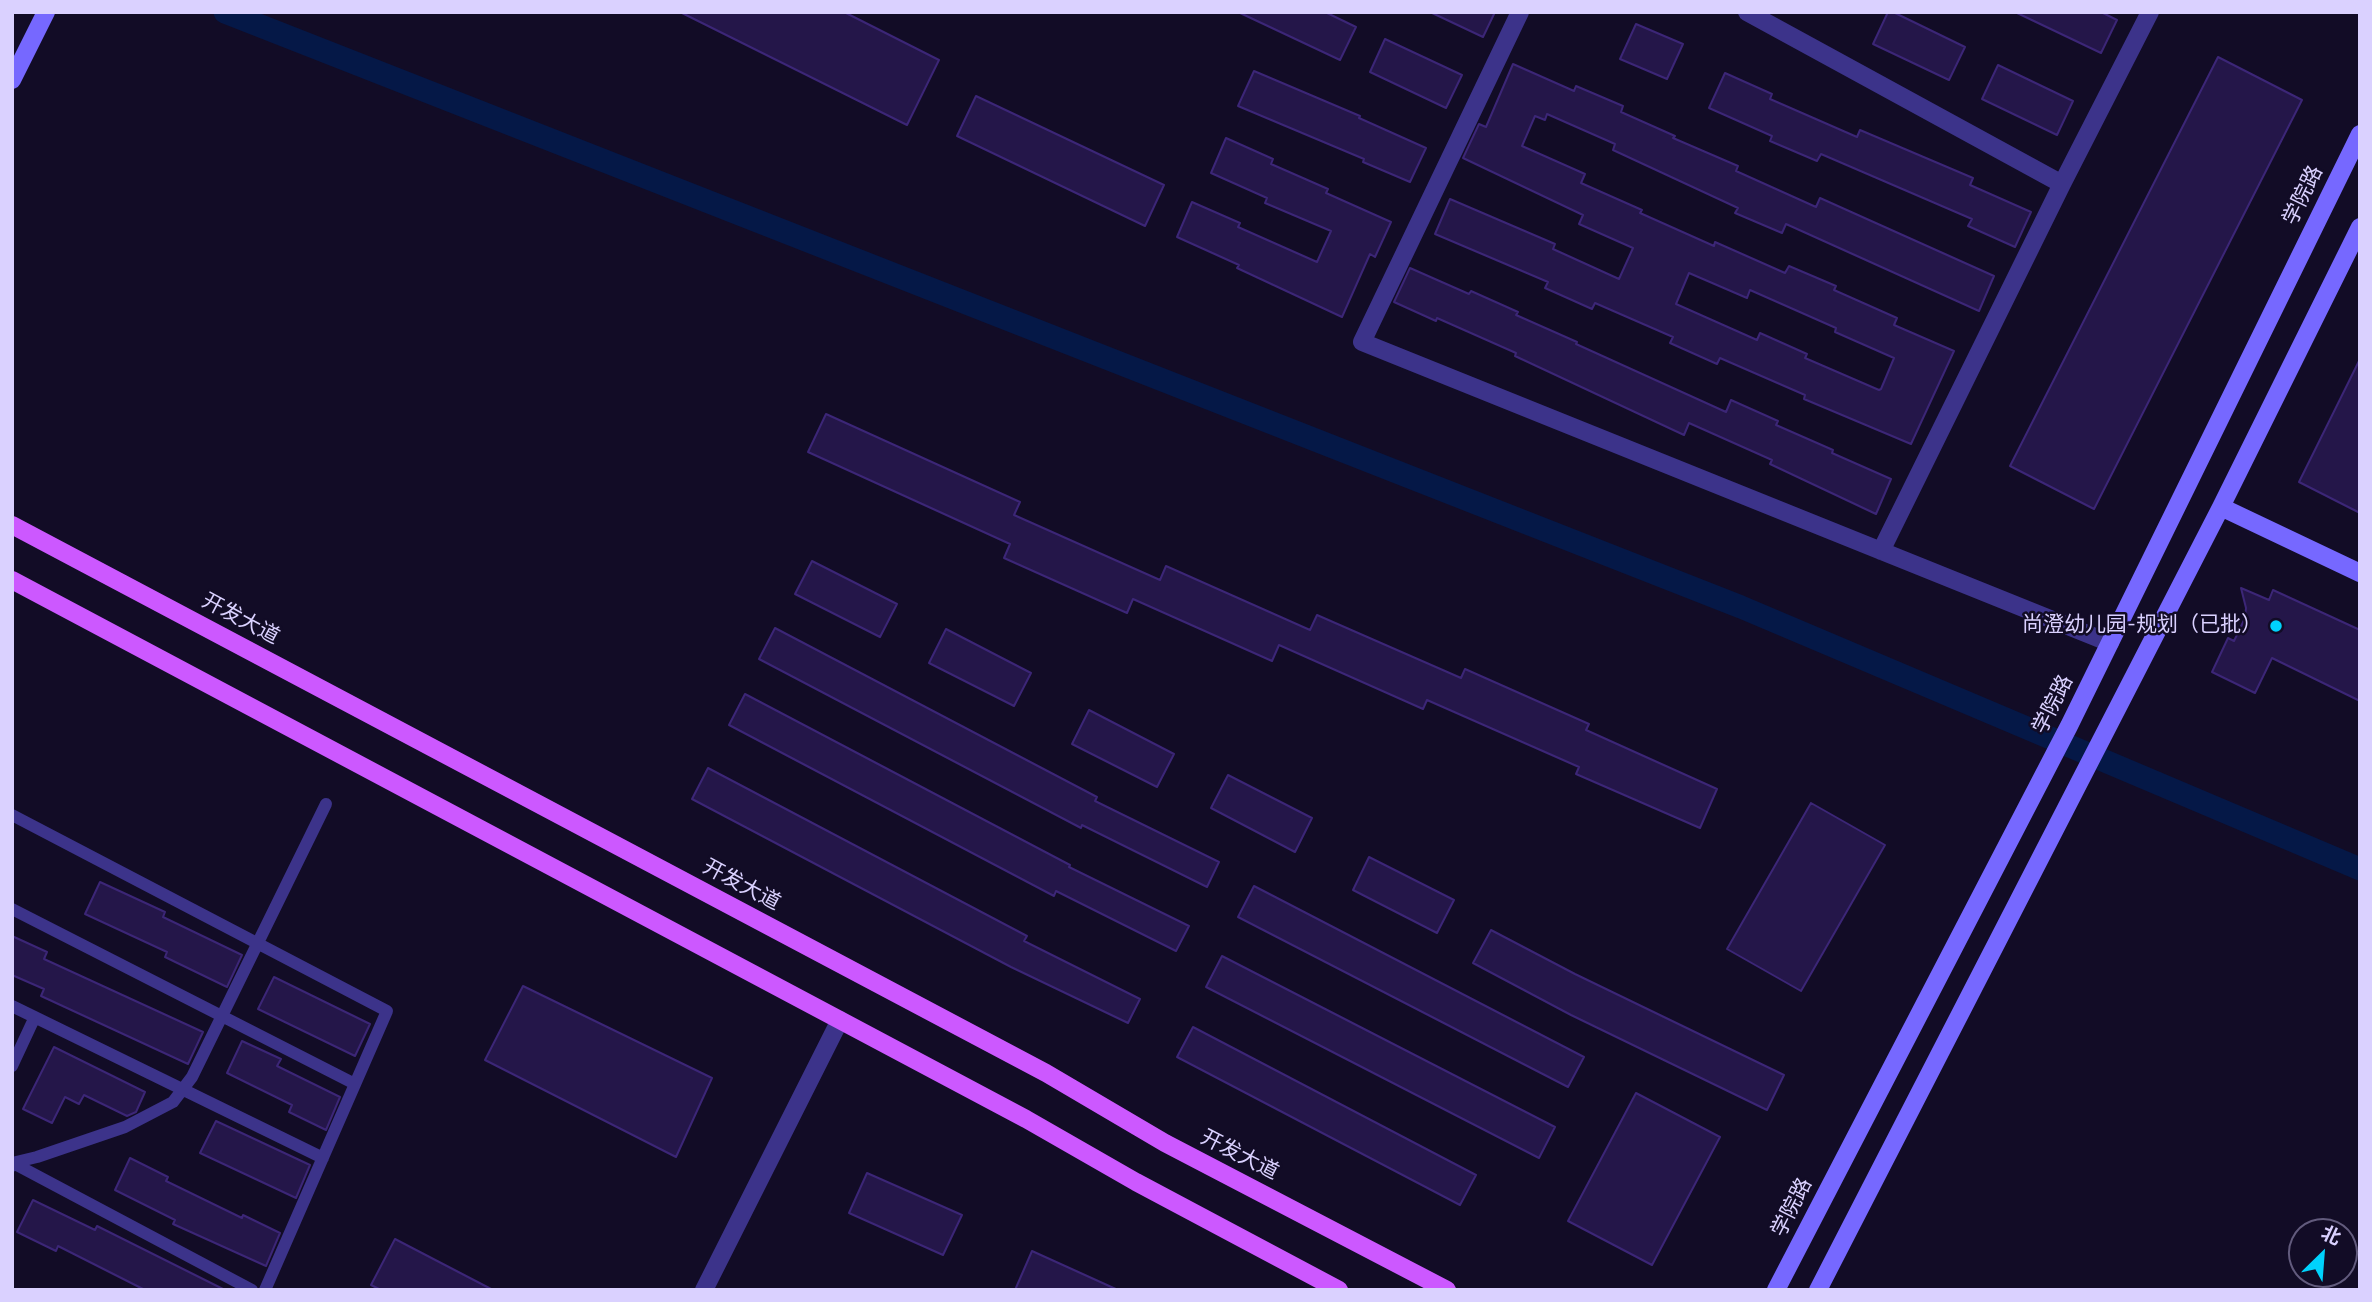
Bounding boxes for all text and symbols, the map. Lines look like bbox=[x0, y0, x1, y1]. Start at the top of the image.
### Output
street label: 学院路 bbox=[2279, 162, 2329, 230]
street label: 开发大道 bbox=[197, 589, 283, 651]
place label: 尚澄幼儿园-规划（已批） bbox=[2022, 613, 2262, 639]
marker: 尚澄幼儿园-规划（已批） bbox=[2268, 618, 2284, 634]
street label: 学院路 bbox=[2028, 671, 2080, 739]
street label: 开发大道 bbox=[698, 855, 784, 917]
street label: 开发大道 bbox=[1196, 1126, 1282, 1186]
street label: 学院路 bbox=[1767, 1174, 1819, 1242]
north arrow bbox=[2288, 1218, 2358, 1288]
text: 北 bbox=[2317, 1220, 2345, 1252]

